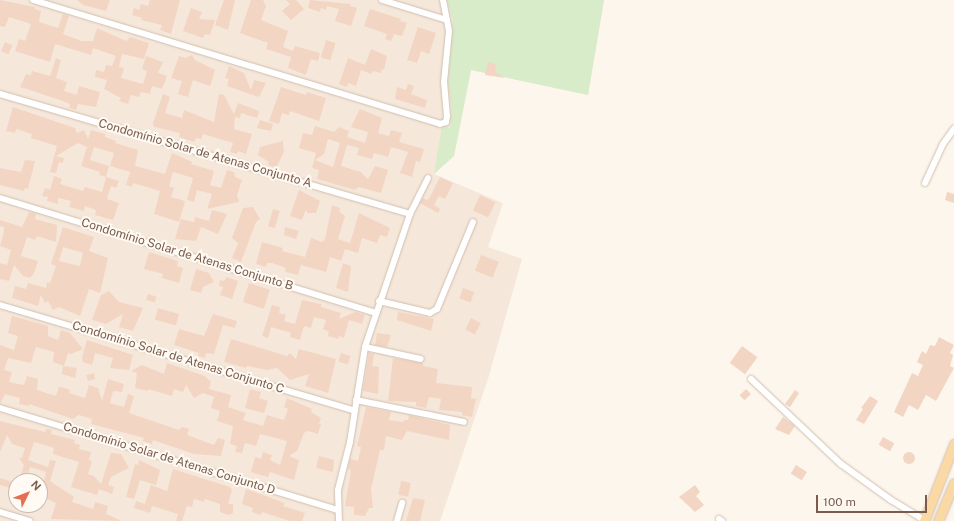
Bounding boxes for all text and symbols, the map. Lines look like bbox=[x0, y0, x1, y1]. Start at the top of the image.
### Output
street label: Condomínio Solar de Atenas Conjunto A bbox=[97, 117, 313, 191]
street label: Condomínio Solar de Atenas Conjunto B bbox=[79, 216, 295, 294]
street label: Condomínio Solar de Atenas Conjunto C bbox=[70, 319, 286, 397]
street label: Condomínio Solar de Atenas Conjunto D bbox=[61, 420, 277, 498]
north arrow bbox=[8, 473, 48, 513]
text: N bbox=[29, 478, 43, 493]
scale bar bbox=[818, 487, 929, 513]
text: 100 m bbox=[823, 495, 856, 509]

